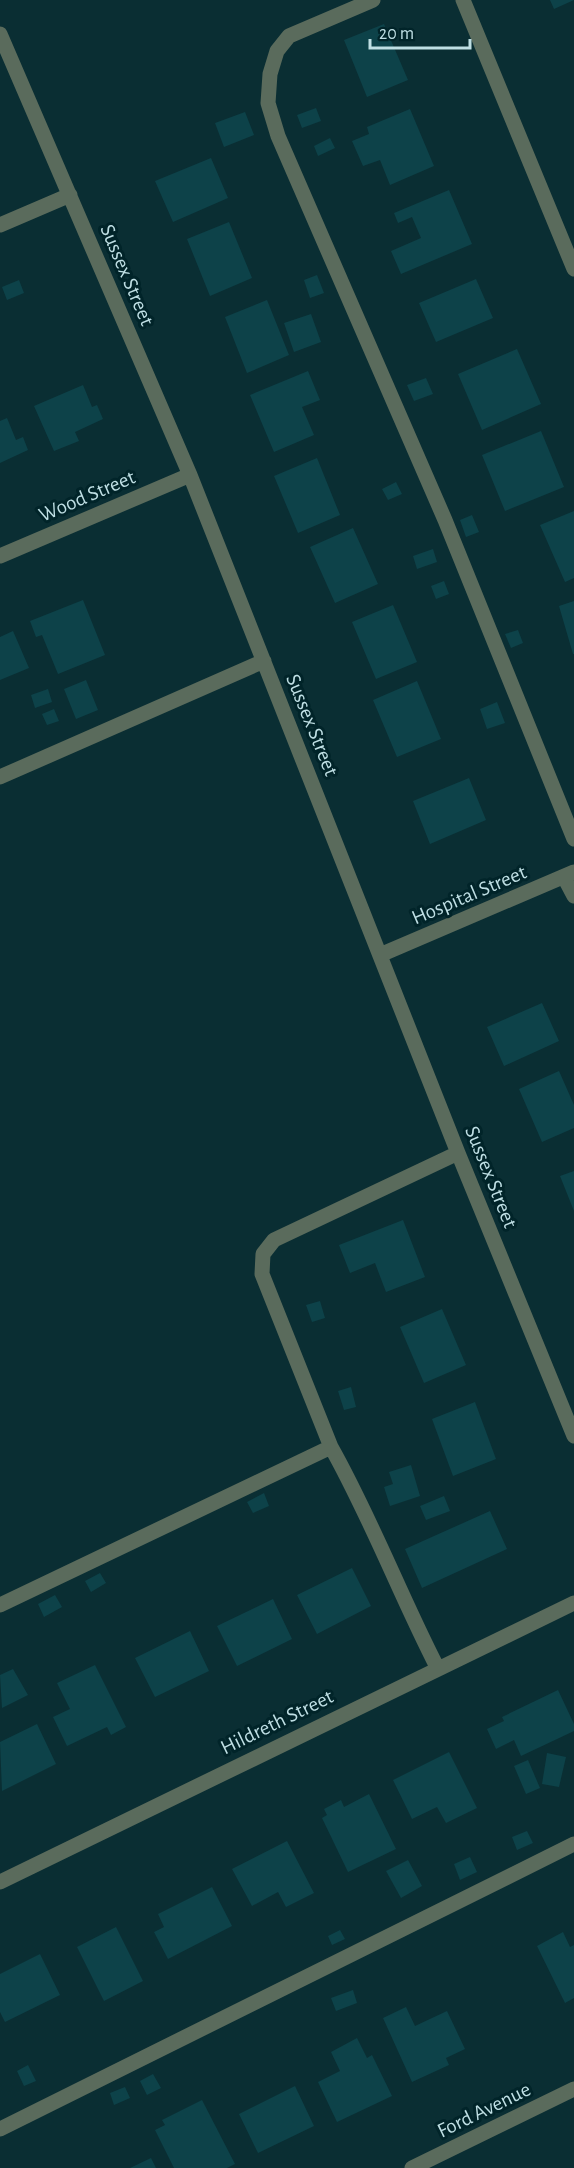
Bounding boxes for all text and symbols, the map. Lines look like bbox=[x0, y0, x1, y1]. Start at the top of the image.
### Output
scale bar bbox=[370, 12, 470, 50]
text: 20 m bbox=[379, 25, 414, 43]
street label: Sussex Street bbox=[96, 221, 158, 329]
street label: Wood Street bbox=[36, 466, 138, 526]
street label: Sussex Street bbox=[282, 671, 342, 779]
street label: Hospital Street bbox=[409, 861, 530, 929]
street label: Sussex Street bbox=[461, 1123, 521, 1231]
street label: Hildreth Street bbox=[217, 1686, 337, 1758]
street label: Ford Avenue bbox=[434, 2078, 534, 2142]

